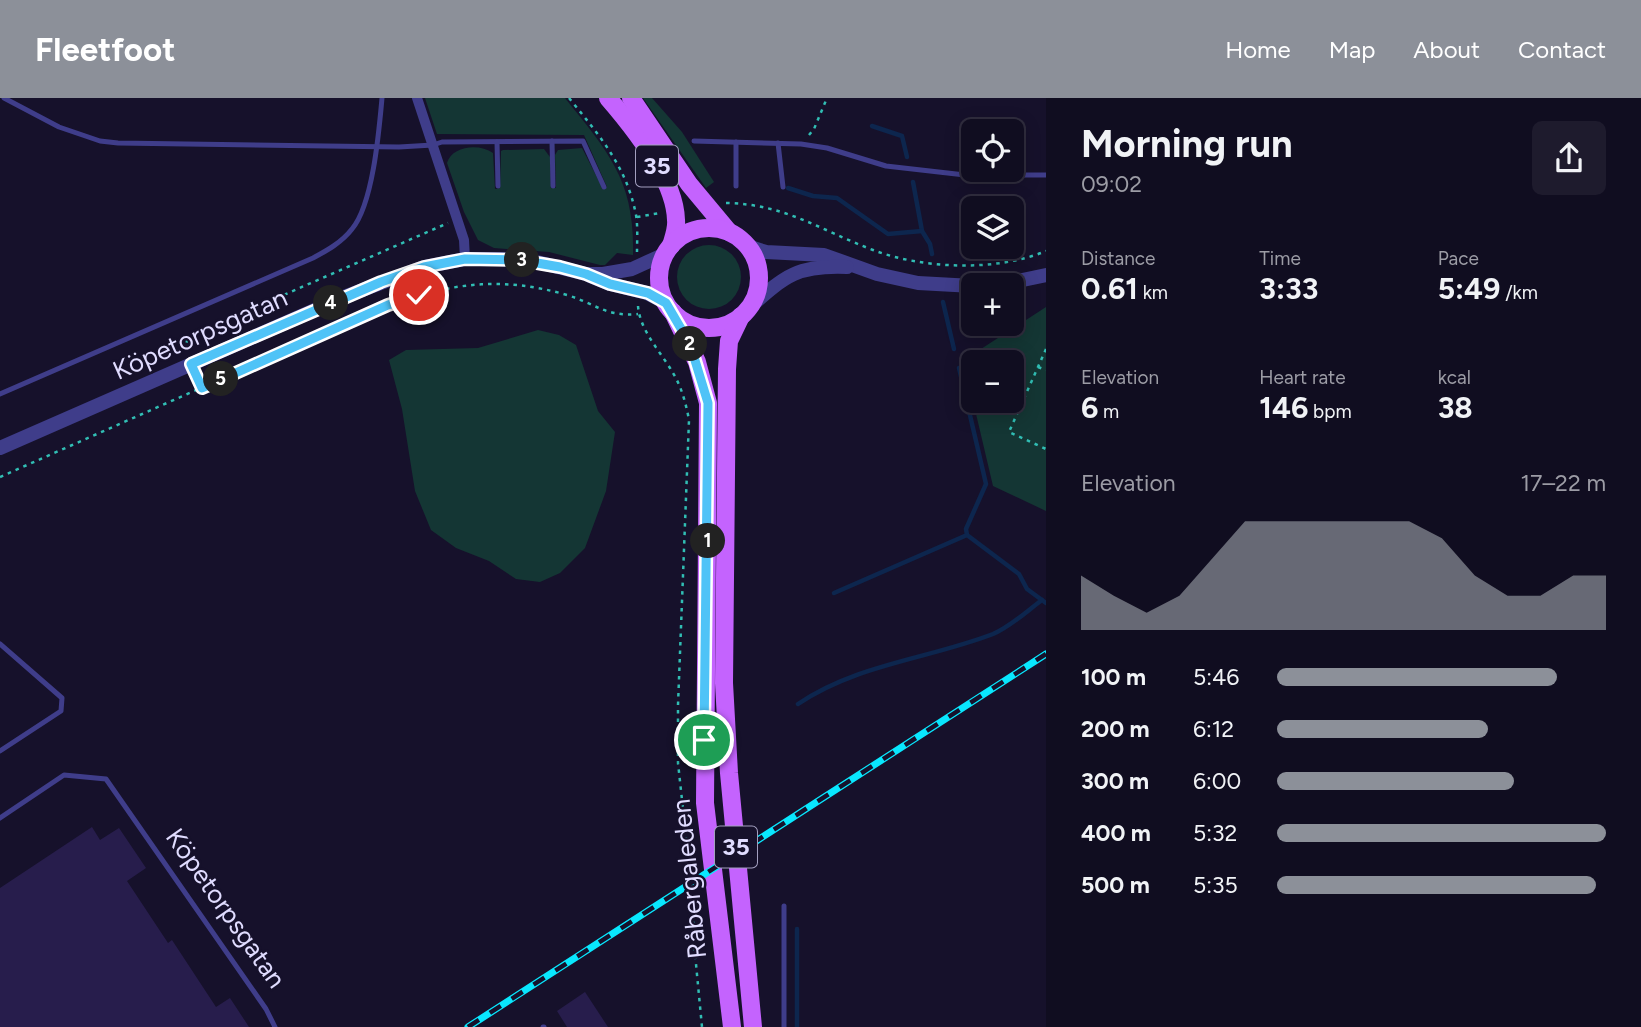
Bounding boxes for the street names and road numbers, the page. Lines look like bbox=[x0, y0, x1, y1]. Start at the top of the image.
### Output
road number: 35 bbox=[636, 145, 678, 186]
street label: Köpetorpsgatan bbox=[108, 281, 292, 387]
street label: Råbergaleden bbox=[665, 798, 713, 960]
street label: Köpetorpsgatan bbox=[159, 822, 293, 994]
road number: 35 bbox=[715, 826, 757, 868]

